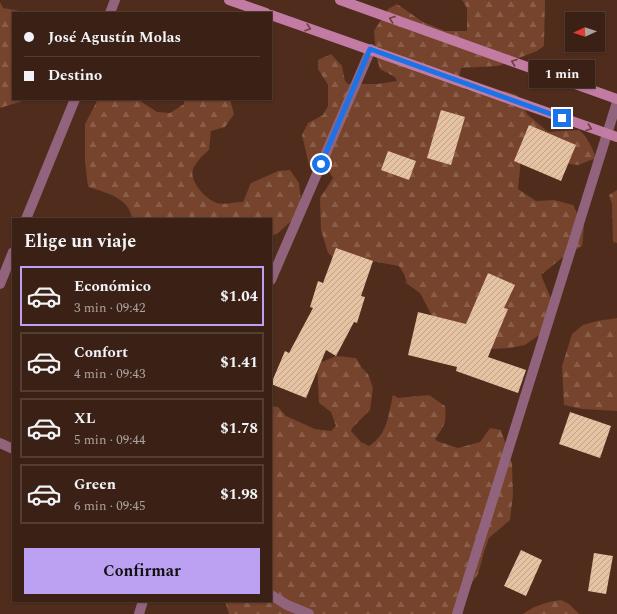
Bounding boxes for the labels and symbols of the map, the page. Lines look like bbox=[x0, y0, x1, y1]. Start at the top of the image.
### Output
north arrow bbox=[565, 12, 605, 52]
one-way arrow bbox=[389, 15, 396, 23]
one-way arrow bbox=[304, 23, 311, 31]
one-way arrow bbox=[511, 59, 518, 67]
callout: 1 min bbox=[529, 60, 595, 88]
route end bbox=[553, 109, 571, 127]
one-way arrow bbox=[585, 123, 592, 131]
route start bbox=[312, 155, 330, 173]

